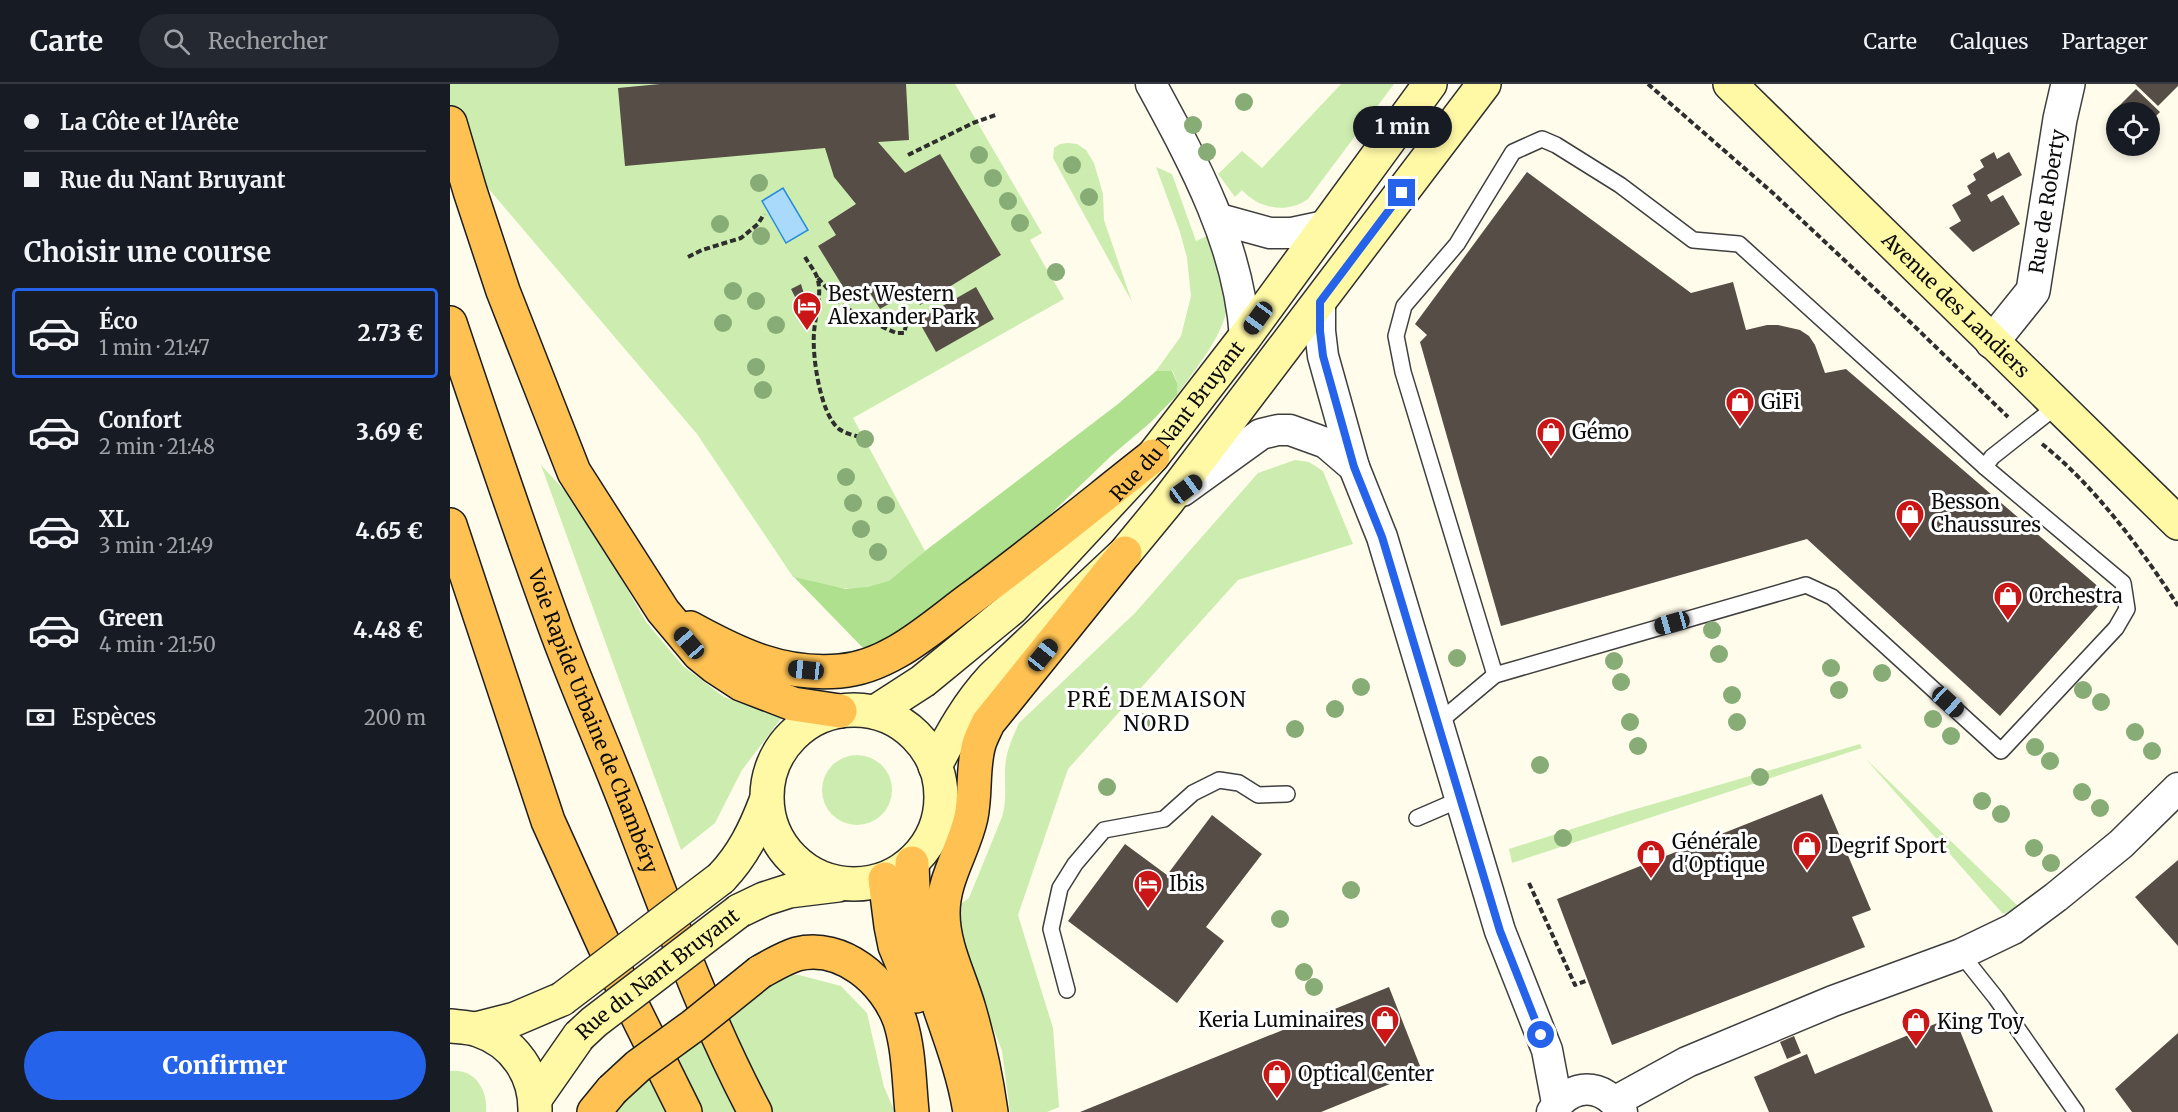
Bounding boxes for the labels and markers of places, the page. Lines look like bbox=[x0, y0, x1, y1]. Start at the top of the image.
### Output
place label: Best Western Alexander Park bbox=[827, 281, 976, 329]
hotel icon: Best Western Alexander Park bbox=[791, 290, 823, 332]
shop icon: GiFi bbox=[1724, 386, 1756, 428]
place label: GiFi bbox=[1761, 389, 1800, 414]
shop icon: Gémo bbox=[1535, 416, 1567, 458]
place label: Gémo bbox=[1572, 419, 1629, 444]
place label: Besson Chaussures bbox=[1931, 489, 2041, 537]
shop icon: Besson Chaussures bbox=[1894, 498, 1926, 540]
shop icon: Orchestra bbox=[1992, 580, 2024, 622]
place label: Orchestra bbox=[2029, 583, 2123, 608]
place label: Générale d'Optique bbox=[1672, 829, 1765, 877]
shop icon: Degrif Sport bbox=[1791, 830, 1823, 872]
place label: Degrif Sport bbox=[1828, 833, 1947, 858]
shop icon: Générale d'Optique bbox=[1635, 838, 1667, 880]
hotel icon: Ibis bbox=[1132, 868, 1164, 910]
place label: Ibis bbox=[1169, 871, 1205, 896]
shop icon: Keria Luminaires bbox=[1369, 1004, 1401, 1046]
shop icon: King Toy bbox=[1900, 1006, 1932, 1048]
place label: Keria Luminaires bbox=[1198, 1007, 1364, 1032]
place label: King Toy bbox=[1937, 1009, 2024, 1034]
shop icon: Optical Center bbox=[1261, 1058, 1293, 1100]
place label: Optical Center bbox=[1298, 1061, 1434, 1086]

